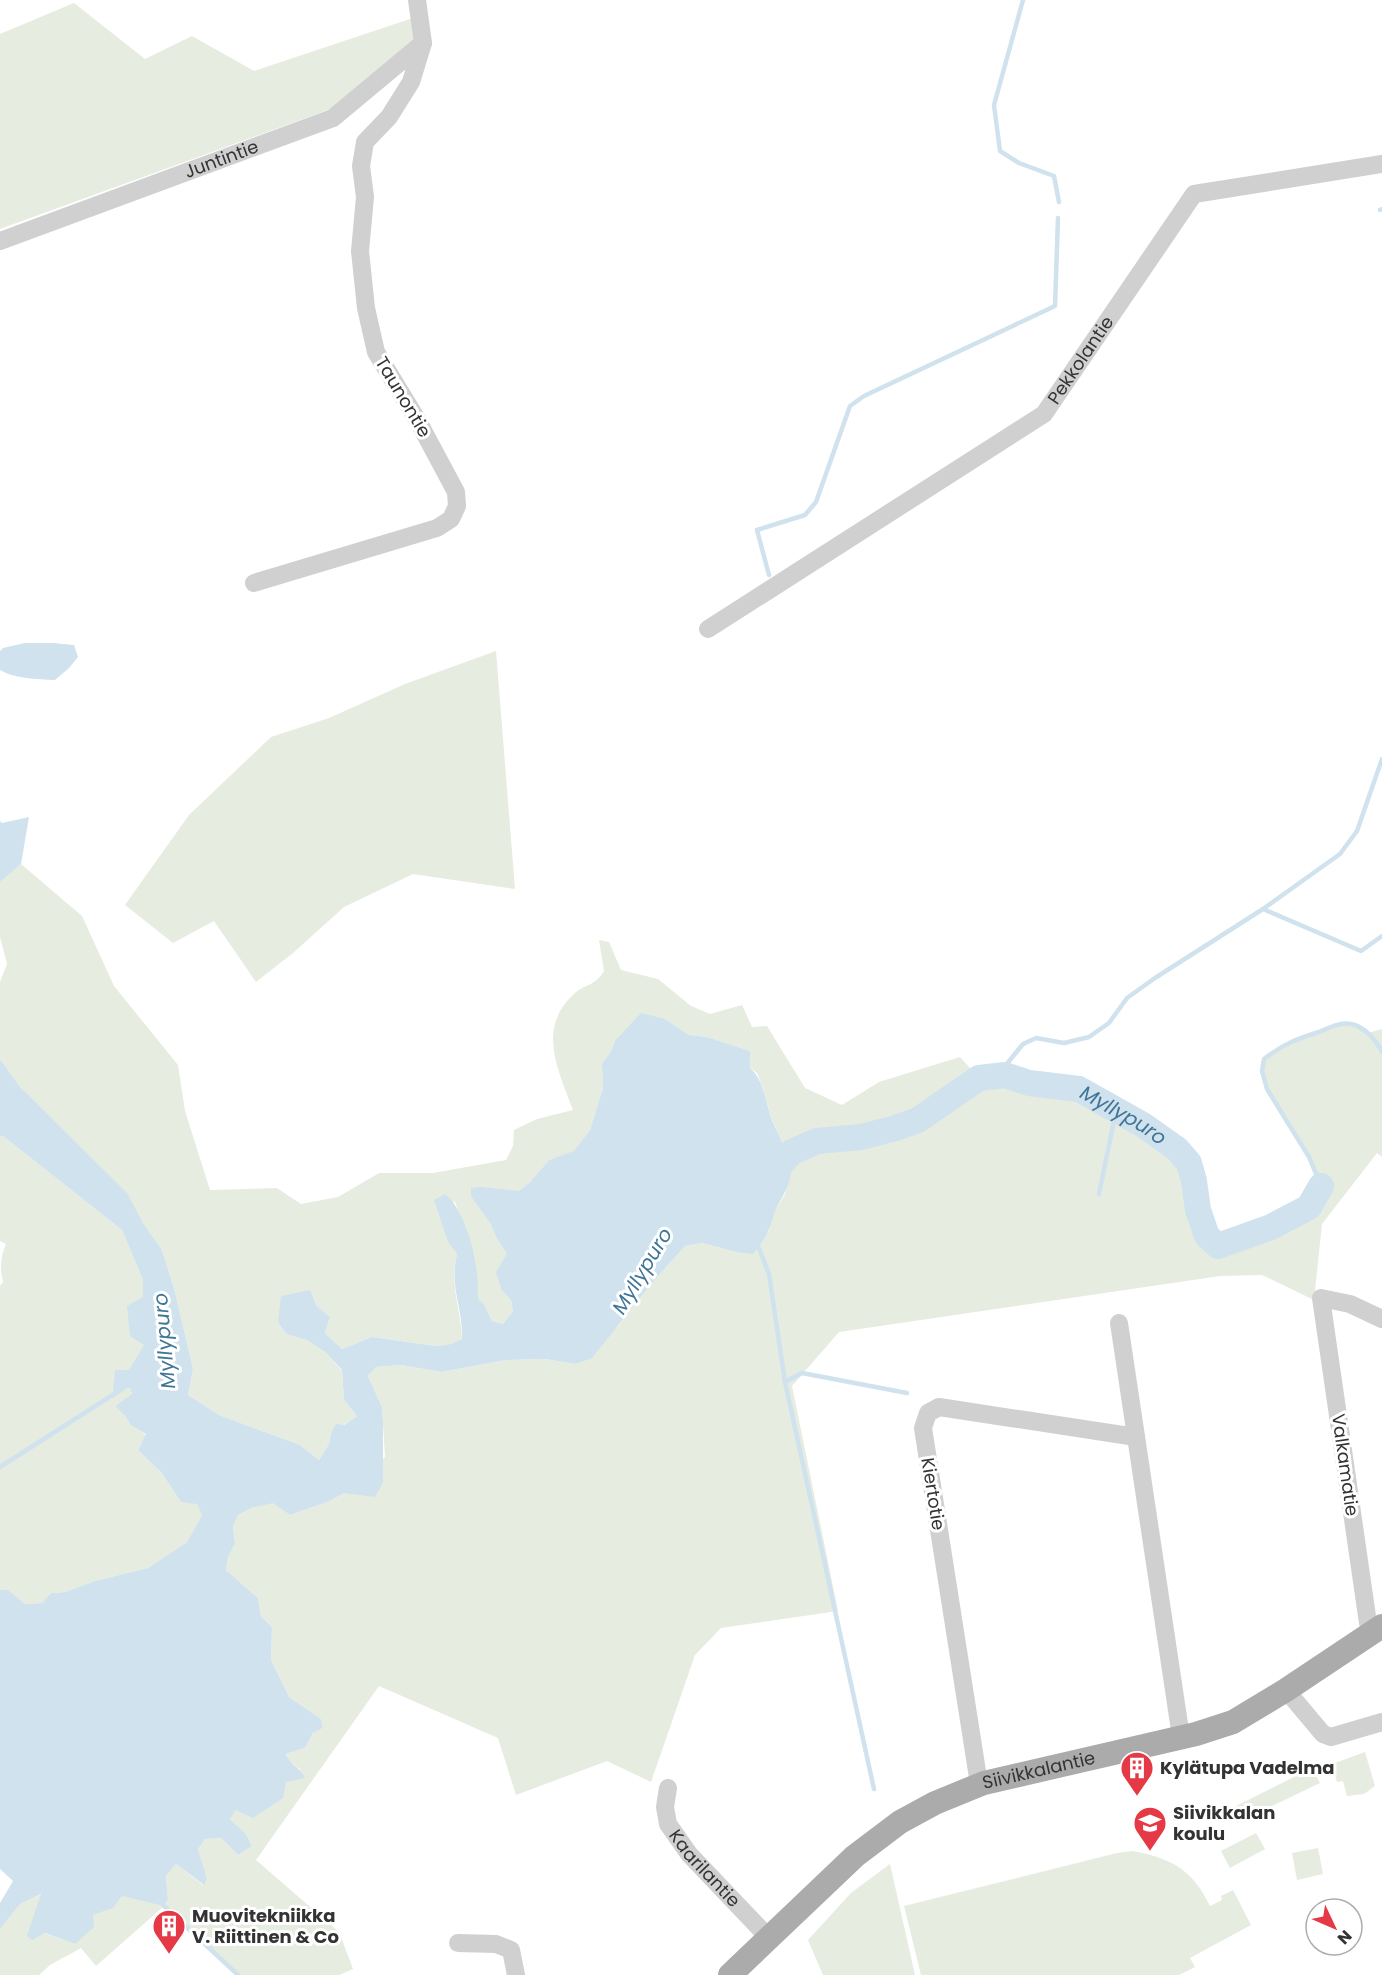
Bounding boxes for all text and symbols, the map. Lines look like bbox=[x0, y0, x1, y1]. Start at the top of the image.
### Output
street label: Juntintie bbox=[181, 134, 262, 184]
street label: Pekkolantie bbox=[1041, 311, 1119, 409]
street label: Taunontie bbox=[370, 352, 437, 442]
water label: Myllypuro bbox=[1075, 1078, 1172, 1152]
water label: Myllypuro bbox=[605, 1223, 679, 1319]
water label: Myllypuro bbox=[146, 1292, 182, 1390]
street label: Valkamatie bbox=[1326, 1412, 1365, 1518]
street label: Kiertotie bbox=[915, 1456, 952, 1532]
street label: Siivikkalantie bbox=[980, 1745, 1098, 1795]
building icon: Kylätupa Vadelma bbox=[1119, 1750, 1155, 1797]
place label: Kylätupa Vadelma bbox=[1160, 1755, 1334, 1780]
place label: Siivikkalan koulu bbox=[1173, 1800, 1275, 1846]
school or university icon: Siivikkalan koulu bbox=[1132, 1805, 1168, 1852]
street label: Kaarilantie bbox=[663, 1824, 746, 1912]
north arrow bbox=[1304, 1897, 1364, 1957]
place label: Muovitekniikka V. Riittinen & Co bbox=[192, 1903, 339, 1949]
building icon: Muovitekniikka V. Riittinen & Co bbox=[151, 1908, 187, 1955]
text: N bbox=[1332, 1925, 1357, 1949]

